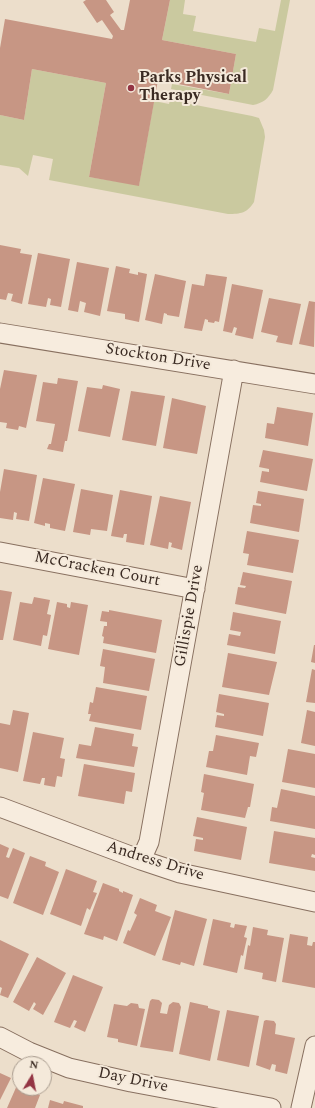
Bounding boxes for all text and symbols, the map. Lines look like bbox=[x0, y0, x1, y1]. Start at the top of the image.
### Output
place label: Parks Physical Therapy bbox=[139, 69, 247, 107]
marker: Parks Physical Therapy bbox=[126, 83, 136, 93]
street label: Stockton Drive bbox=[104, 340, 212, 376]
street label: McCracken Court bbox=[33, 548, 161, 592]
street label: Gillispie Drive bbox=[172, 563, 208, 669]
street label: Andress Drive bbox=[104, 838, 206, 886]
north arrow bbox=[12, 1056, 52, 1096]
text: N bbox=[28, 1056, 40, 1074]
street label: Day Drive bbox=[96, 1064, 170, 1098]

